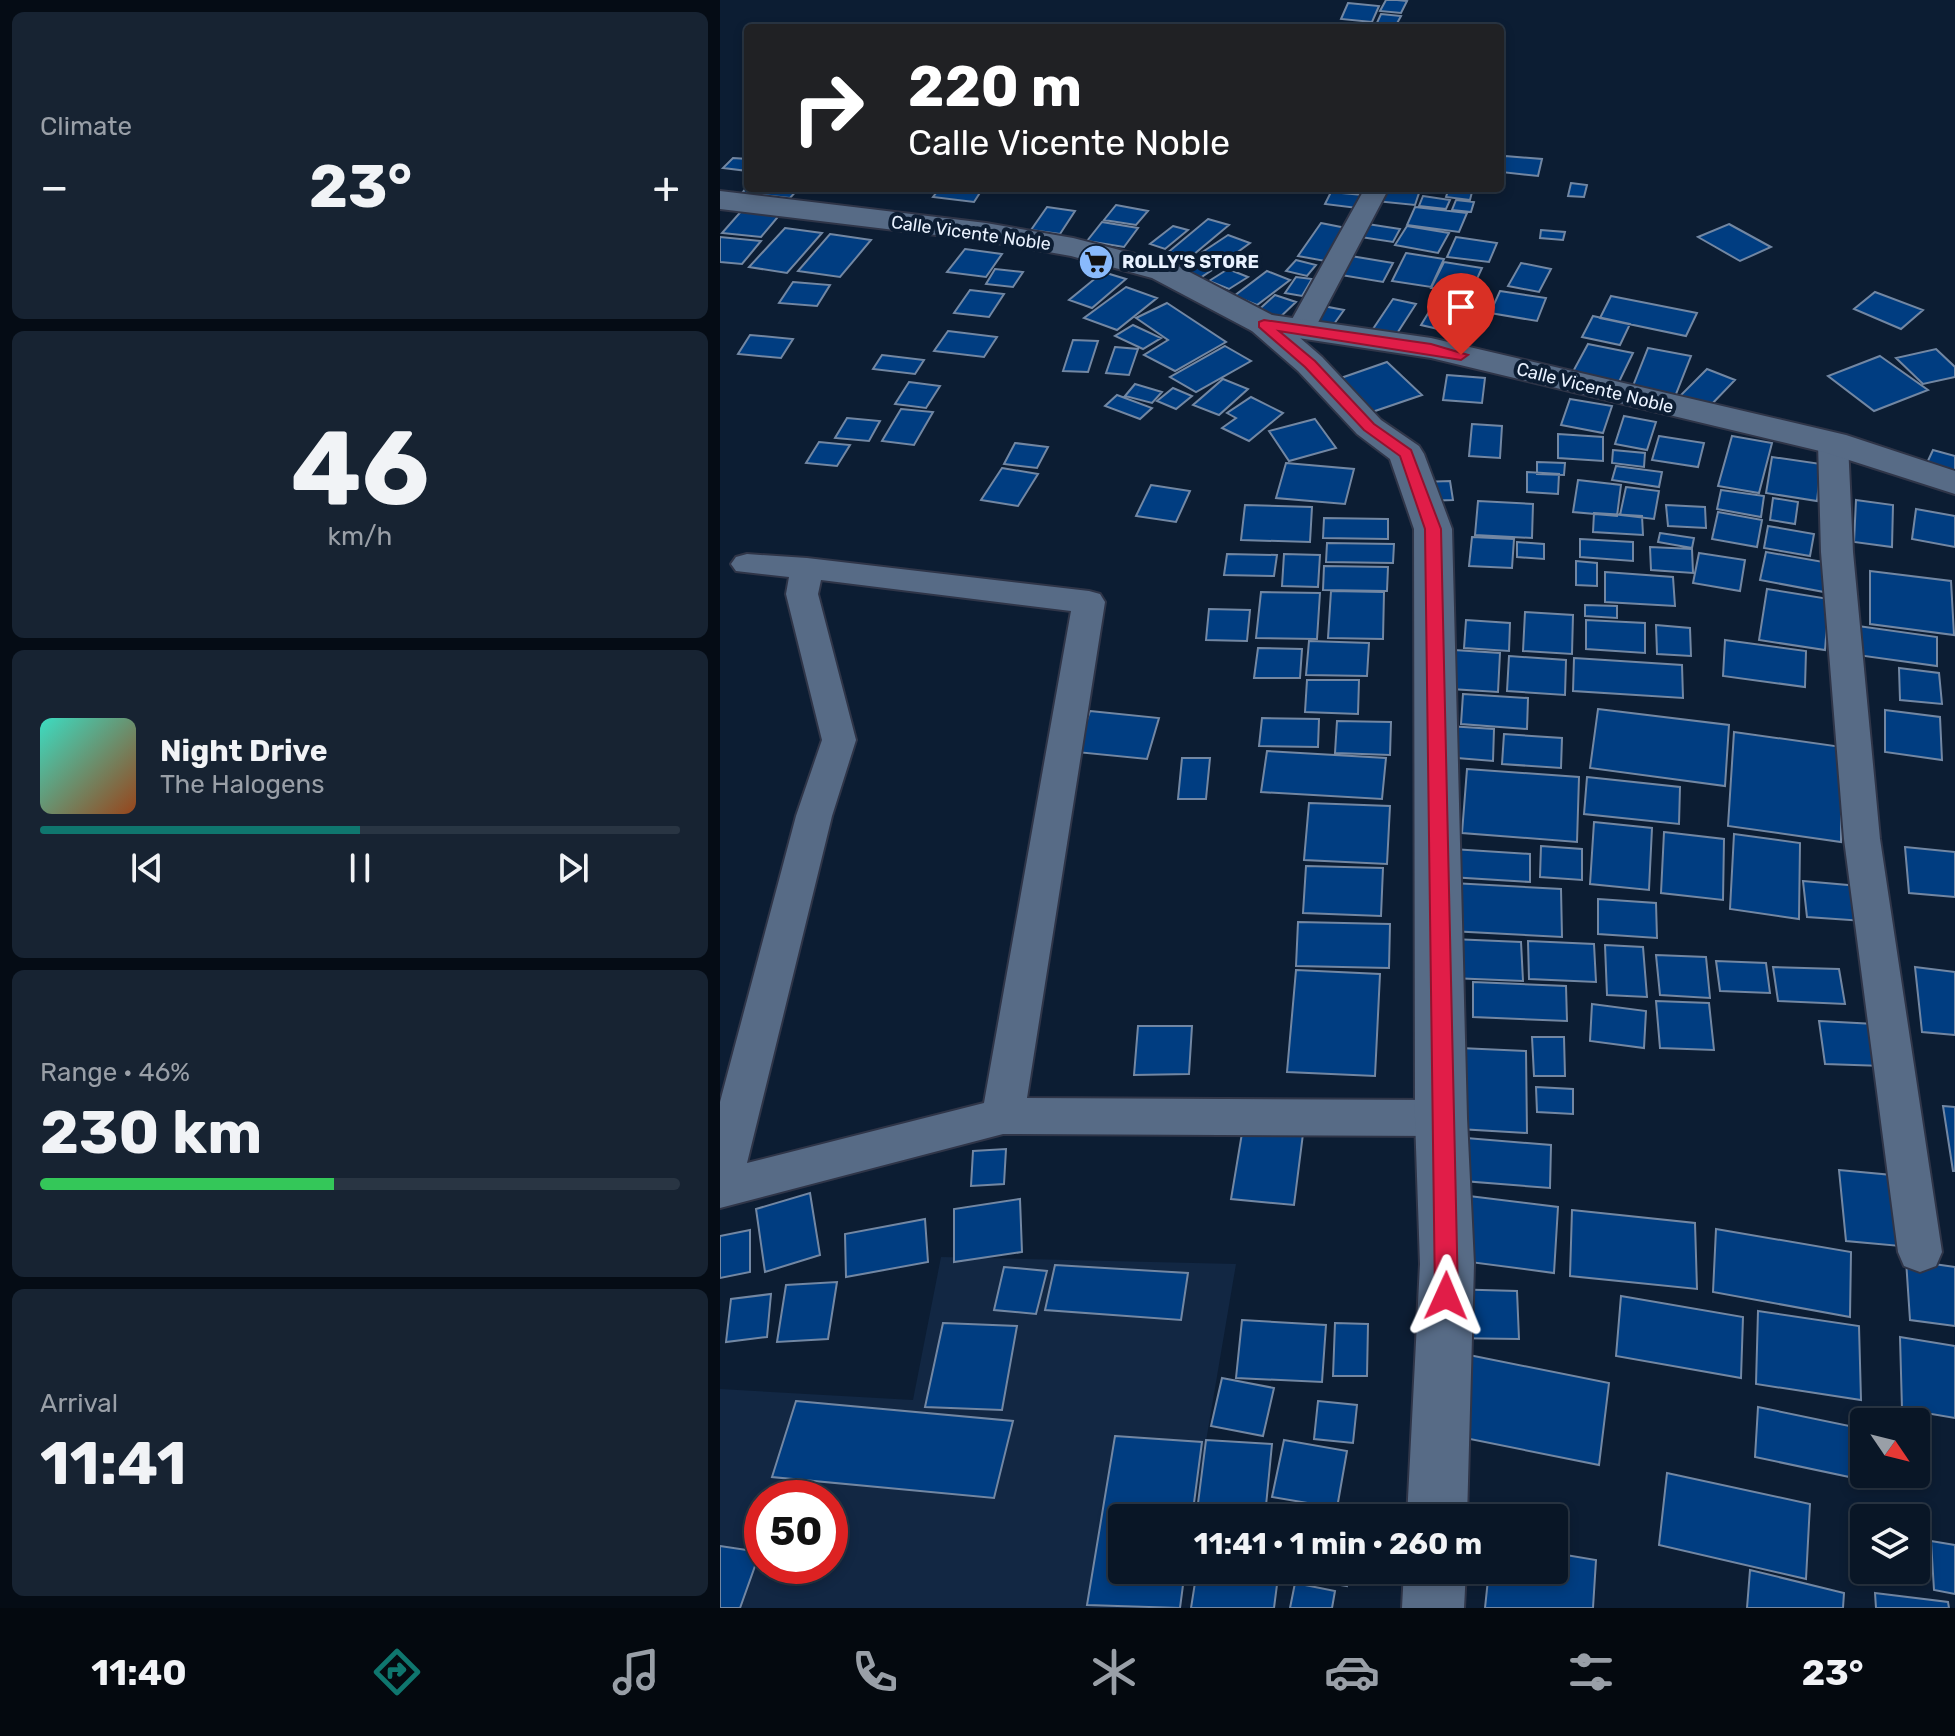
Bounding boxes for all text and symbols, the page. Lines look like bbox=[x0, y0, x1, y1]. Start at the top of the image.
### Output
text: 220 m bbox=[908, 54, 1082, 120]
icon: right bbox=[776, 56, 880, 160]
text: Climate bbox=[40, 111, 132, 142]
text: Calle Vicente Noble bbox=[908, 121, 1230, 164]
text: 23° bbox=[309, 151, 412, 222]
text: − bbox=[40, 161, 69, 213]
text: + bbox=[653, 161, 680, 213]
street label: Calle Vicente Noble bbox=[890, 211, 1052, 255]
supermarket icon: ROLLY'S STORE bbox=[1077, 243, 1115, 281]
place label: ROLLY'S STORE bbox=[1122, 251, 1259, 273]
pin bbox=[1427, 273, 1495, 355]
icon: arrive bbox=[1439, 285, 1483, 329]
street label: Calle Vicente Noble bbox=[1514, 358, 1676, 418]
text: 46 bbox=[291, 407, 429, 530]
text: km/h bbox=[328, 521, 392, 552]
text: Night Drive bbox=[160, 733, 328, 769]
text: The Halogens bbox=[160, 769, 325, 800]
icon: previous bbox=[125, 846, 169, 890]
icon: pause bbox=[338, 846, 382, 890]
icon: next bbox=[551, 846, 595, 890]
text: Range · 46% bbox=[40, 1057, 190, 1088]
text: 230 km bbox=[40, 1097, 262, 1168]
position arrow bbox=[1404, 1254, 1488, 1338]
text: Arrival bbox=[40, 1388, 118, 1419]
north arrow bbox=[1850, 1408, 1930, 1488]
map controls bbox=[1850, 1408, 1930, 1584]
text: 11:41 bbox=[40, 1428, 186, 1499]
speed limit sign: 50 bbox=[744, 1480, 848, 1584]
button: layers bbox=[1850, 1504, 1930, 1584]
text: 11:41 · 1 min · 260 m bbox=[1194, 1526, 1482, 1562]
icon: directions bbox=[369, 1644, 425, 1700]
icon: music bbox=[608, 1644, 664, 1700]
icon: phone bbox=[847, 1644, 903, 1700]
icon: climate bbox=[1086, 1644, 1142, 1700]
icon: car bbox=[1324, 1644, 1380, 1700]
icon: filters bbox=[1563, 1644, 1619, 1700]
text: 11:40 bbox=[91, 1651, 187, 1694]
text: 23° bbox=[1802, 1651, 1864, 1694]

